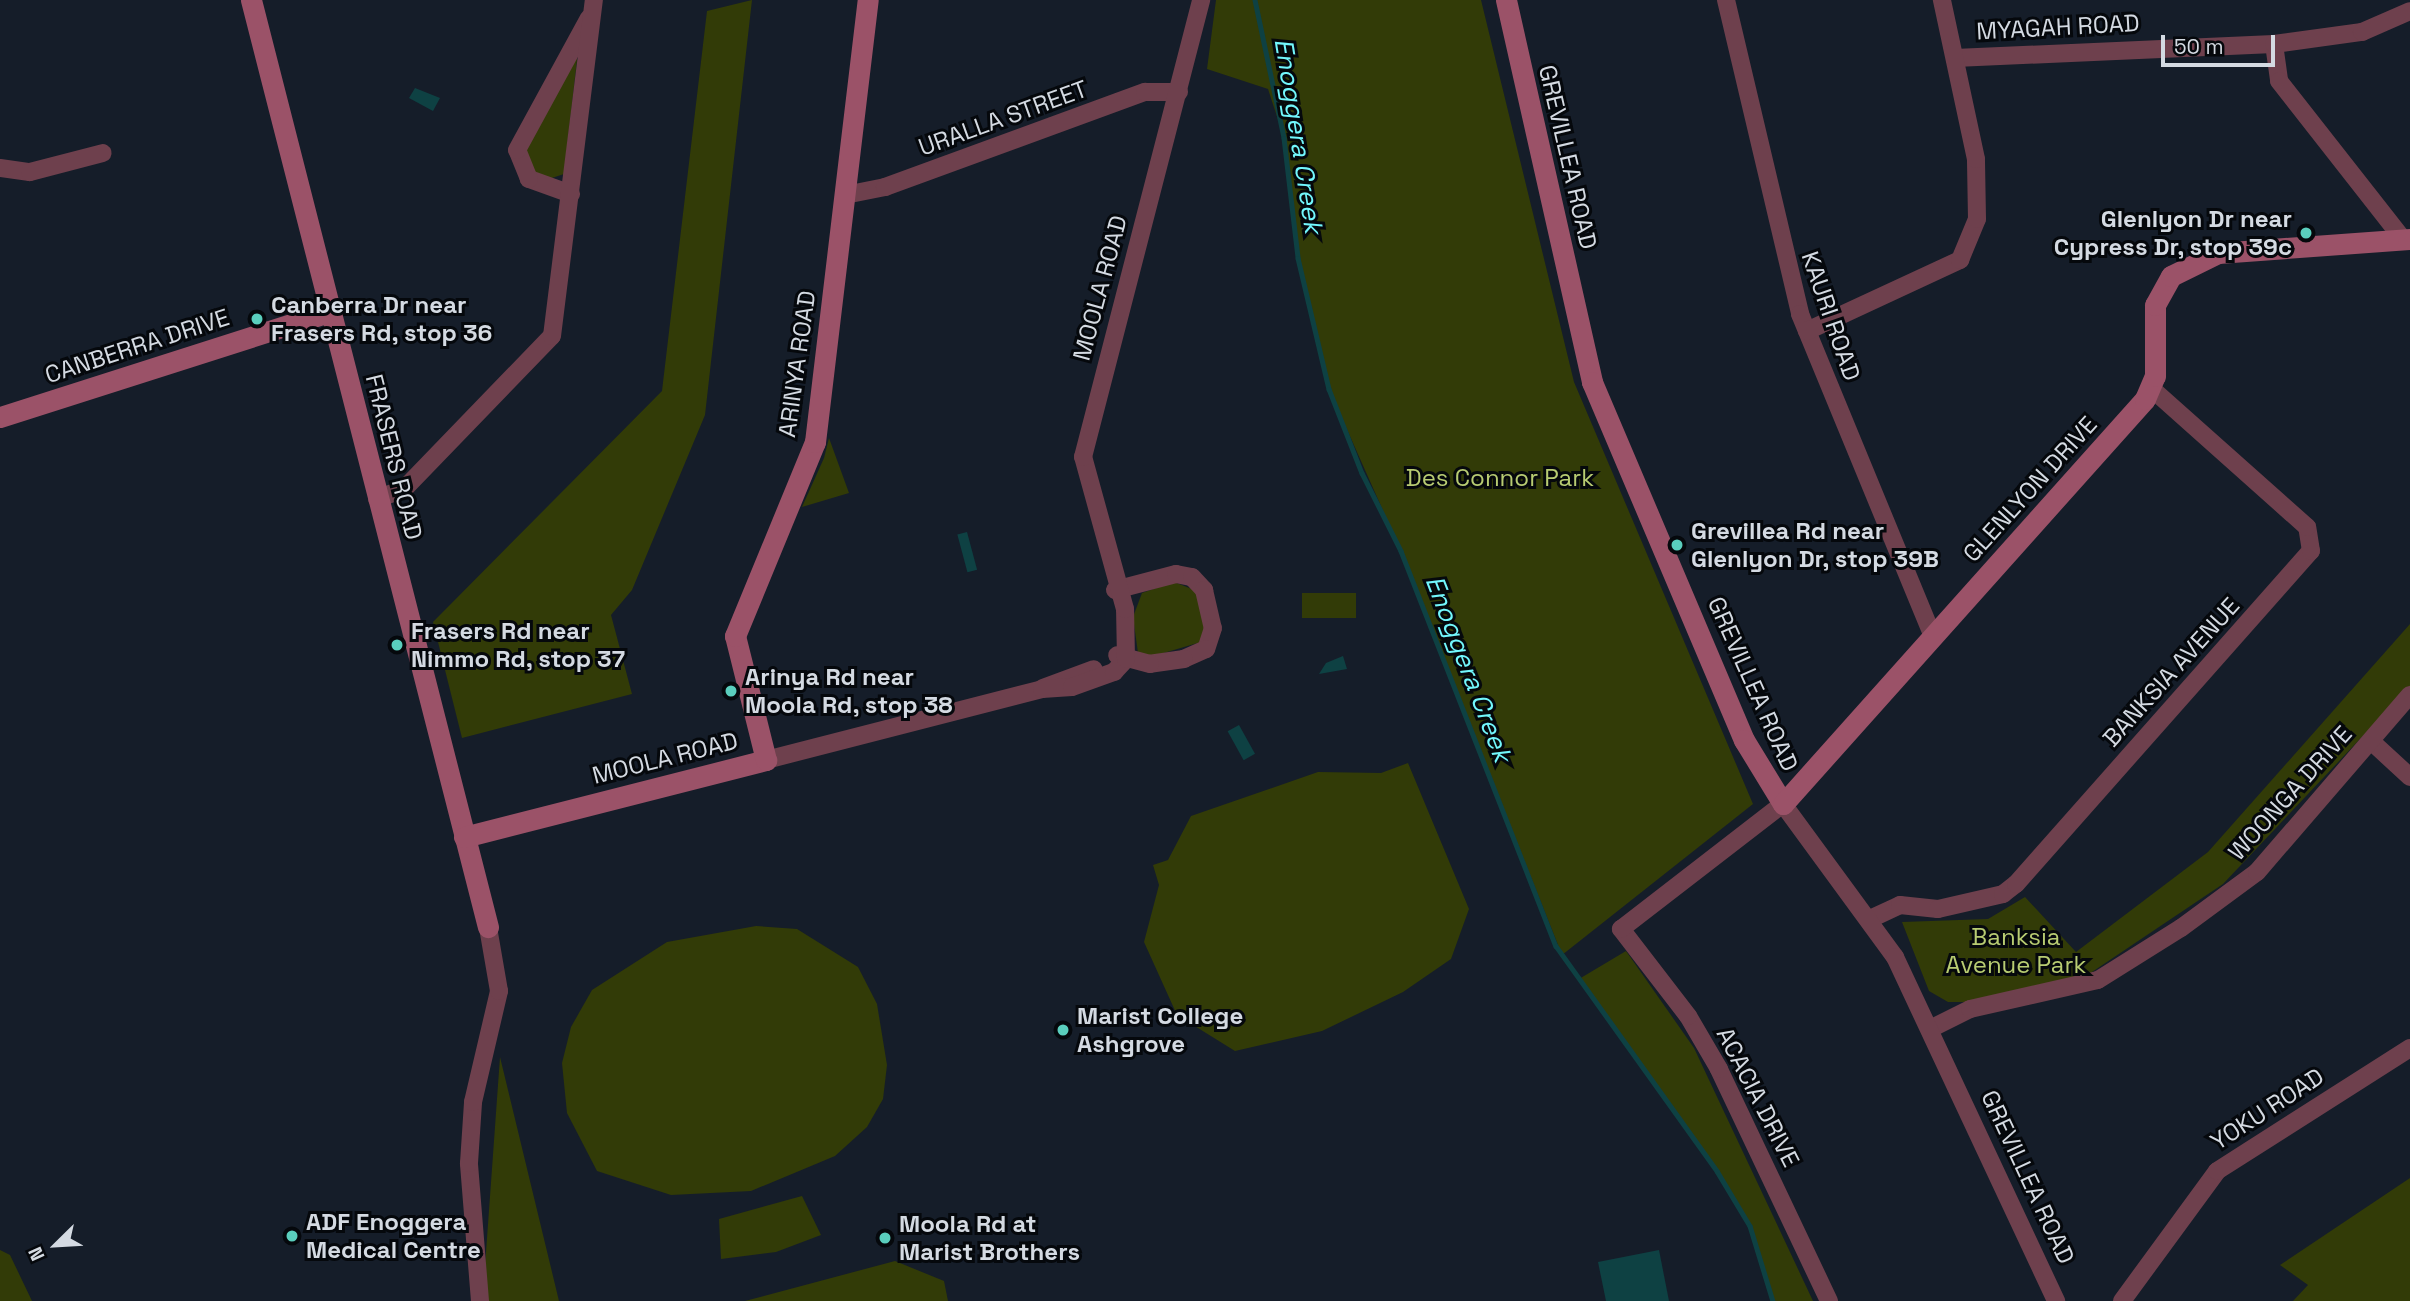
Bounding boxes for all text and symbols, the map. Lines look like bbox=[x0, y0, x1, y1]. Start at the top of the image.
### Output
street label: MYAGAH ROAD bbox=[1976, 8, 2140, 46]
scale bar bbox=[2165, 21, 2279, 65]
text: 50 m bbox=[2174, 33, 2224, 60]
water label: Enoggera Creek bbox=[1267, 36, 1329, 236]
street label: GREVILLEA ROAD bbox=[1533, 62, 1603, 252]
street label: URALLA STREET bbox=[914, 74, 1092, 162]
place label: Glenlyon Dr near Cypress Dr, stop 39c bbox=[2053, 205, 2292, 261]
street label: MOOLA ROAD bbox=[1067, 212, 1133, 364]
marker: Glenlyon Dr near Cypress Dr, stop 39c bbox=[2298, 225, 2314, 241]
street label: KAURI ROAD bbox=[1795, 248, 1867, 384]
street label: ARINYA ROAD bbox=[772, 289, 822, 439]
place label: Canberra Dr near Frasers Rd, stop 36 bbox=[271, 291, 493, 347]
street label: CANBERRA DRIVE bbox=[41, 303, 233, 389]
marker: Canberra Dr near Frasers Rd, stop 36 bbox=[249, 311, 265, 327]
street label: FRASERS ROAD bbox=[360, 371, 428, 543]
street label: GLENLYON DRIVE bbox=[1957, 410, 2103, 568]
park label: Des Connor Park bbox=[1406, 464, 1594, 492]
place label: Grevillea Rd near Glenlyon Dr, stop 39B bbox=[1691, 517, 1940, 573]
marker: Grevillea Rd near Glenlyon Dr, stop 39B bbox=[1669, 537, 1685, 553]
water label: Enoggera Creek bbox=[1418, 571, 1518, 767]
street label: BANKSIA AVENUE bbox=[2096, 591, 2246, 753]
street label: GREVILLEA ROAD bbox=[1702, 592, 1804, 776]
place label: Frasers Rd near Nimmo Rd, stop 37 bbox=[411, 617, 626, 673]
marker: Frasers Rd near Nimmo Rd, stop 37 bbox=[389, 637, 405, 653]
place label: Arinya Rd near Moola Rd, stop 38 bbox=[745, 663, 953, 719]
marker: Arinya Rd near Moola Rd, stop 38 bbox=[723, 683, 739, 699]
street label: WOONGA DRIVE bbox=[2222, 720, 2358, 866]
street label: MOOLA ROAD bbox=[589, 726, 741, 790]
park label: Banksia Avenue Park bbox=[1946, 923, 2086, 979]
place label: Marist College Ashgrove bbox=[1077, 1002, 1243, 1058]
marker: Marist College Ashgrove bbox=[1055, 1022, 1071, 1038]
street label: ACACIA DRIVE bbox=[1710, 1022, 1806, 1172]
street label: YOKU ROAD bbox=[2205, 1062, 2329, 1156]
street label: GREVILLEA ROAD bbox=[1975, 1086, 2081, 1268]
place label: ADF Enoggera Medical Centre bbox=[306, 1208, 481, 1264]
north arrow bbox=[21, 1210, 91, 1280]
place label: Moola Rd at Marist Brothers bbox=[899, 1210, 1080, 1266]
marker: ADF Enoggera Medical Centre bbox=[284, 1228, 300, 1244]
marker: Moola Rd at Marist Brothers bbox=[877, 1230, 893, 1246]
text: N bbox=[22, 1243, 50, 1265]

